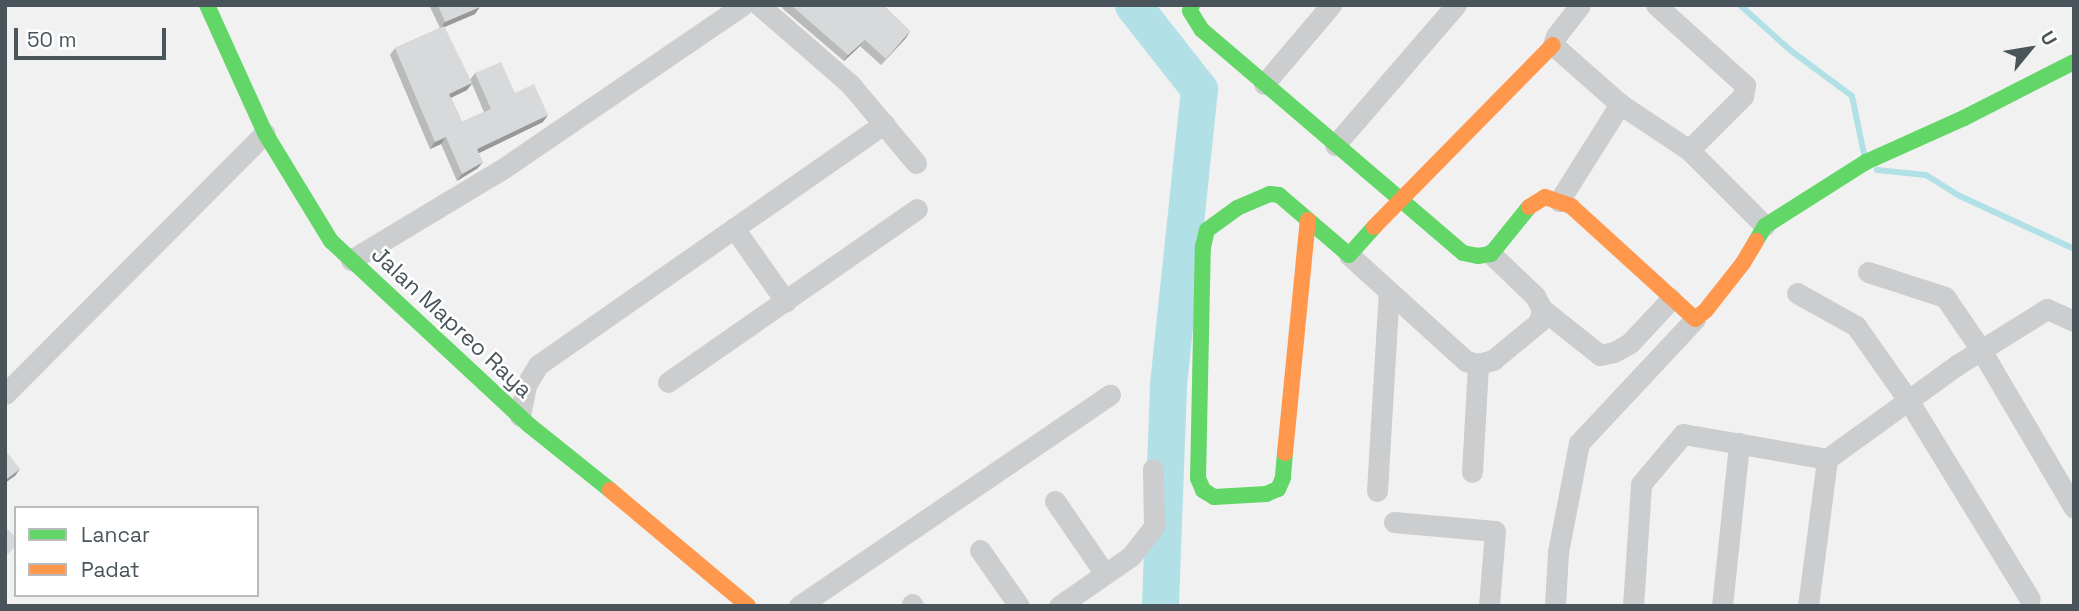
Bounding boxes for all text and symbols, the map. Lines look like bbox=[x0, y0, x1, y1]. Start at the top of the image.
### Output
scale bar bbox=[18, 14, 170, 58]
north arrow bbox=[1995, 14, 2065, 84]
text: 50 m bbox=[27, 26, 77, 53]
text: U bbox=[2035, 26, 2063, 50]
street label: Jalan Mapreo Raya bbox=[366, 240, 538, 404]
legend bbox=[14, 506, 259, 597]
text: Lancar bbox=[81, 521, 150, 548]
text: Padat bbox=[81, 556, 140, 583]

